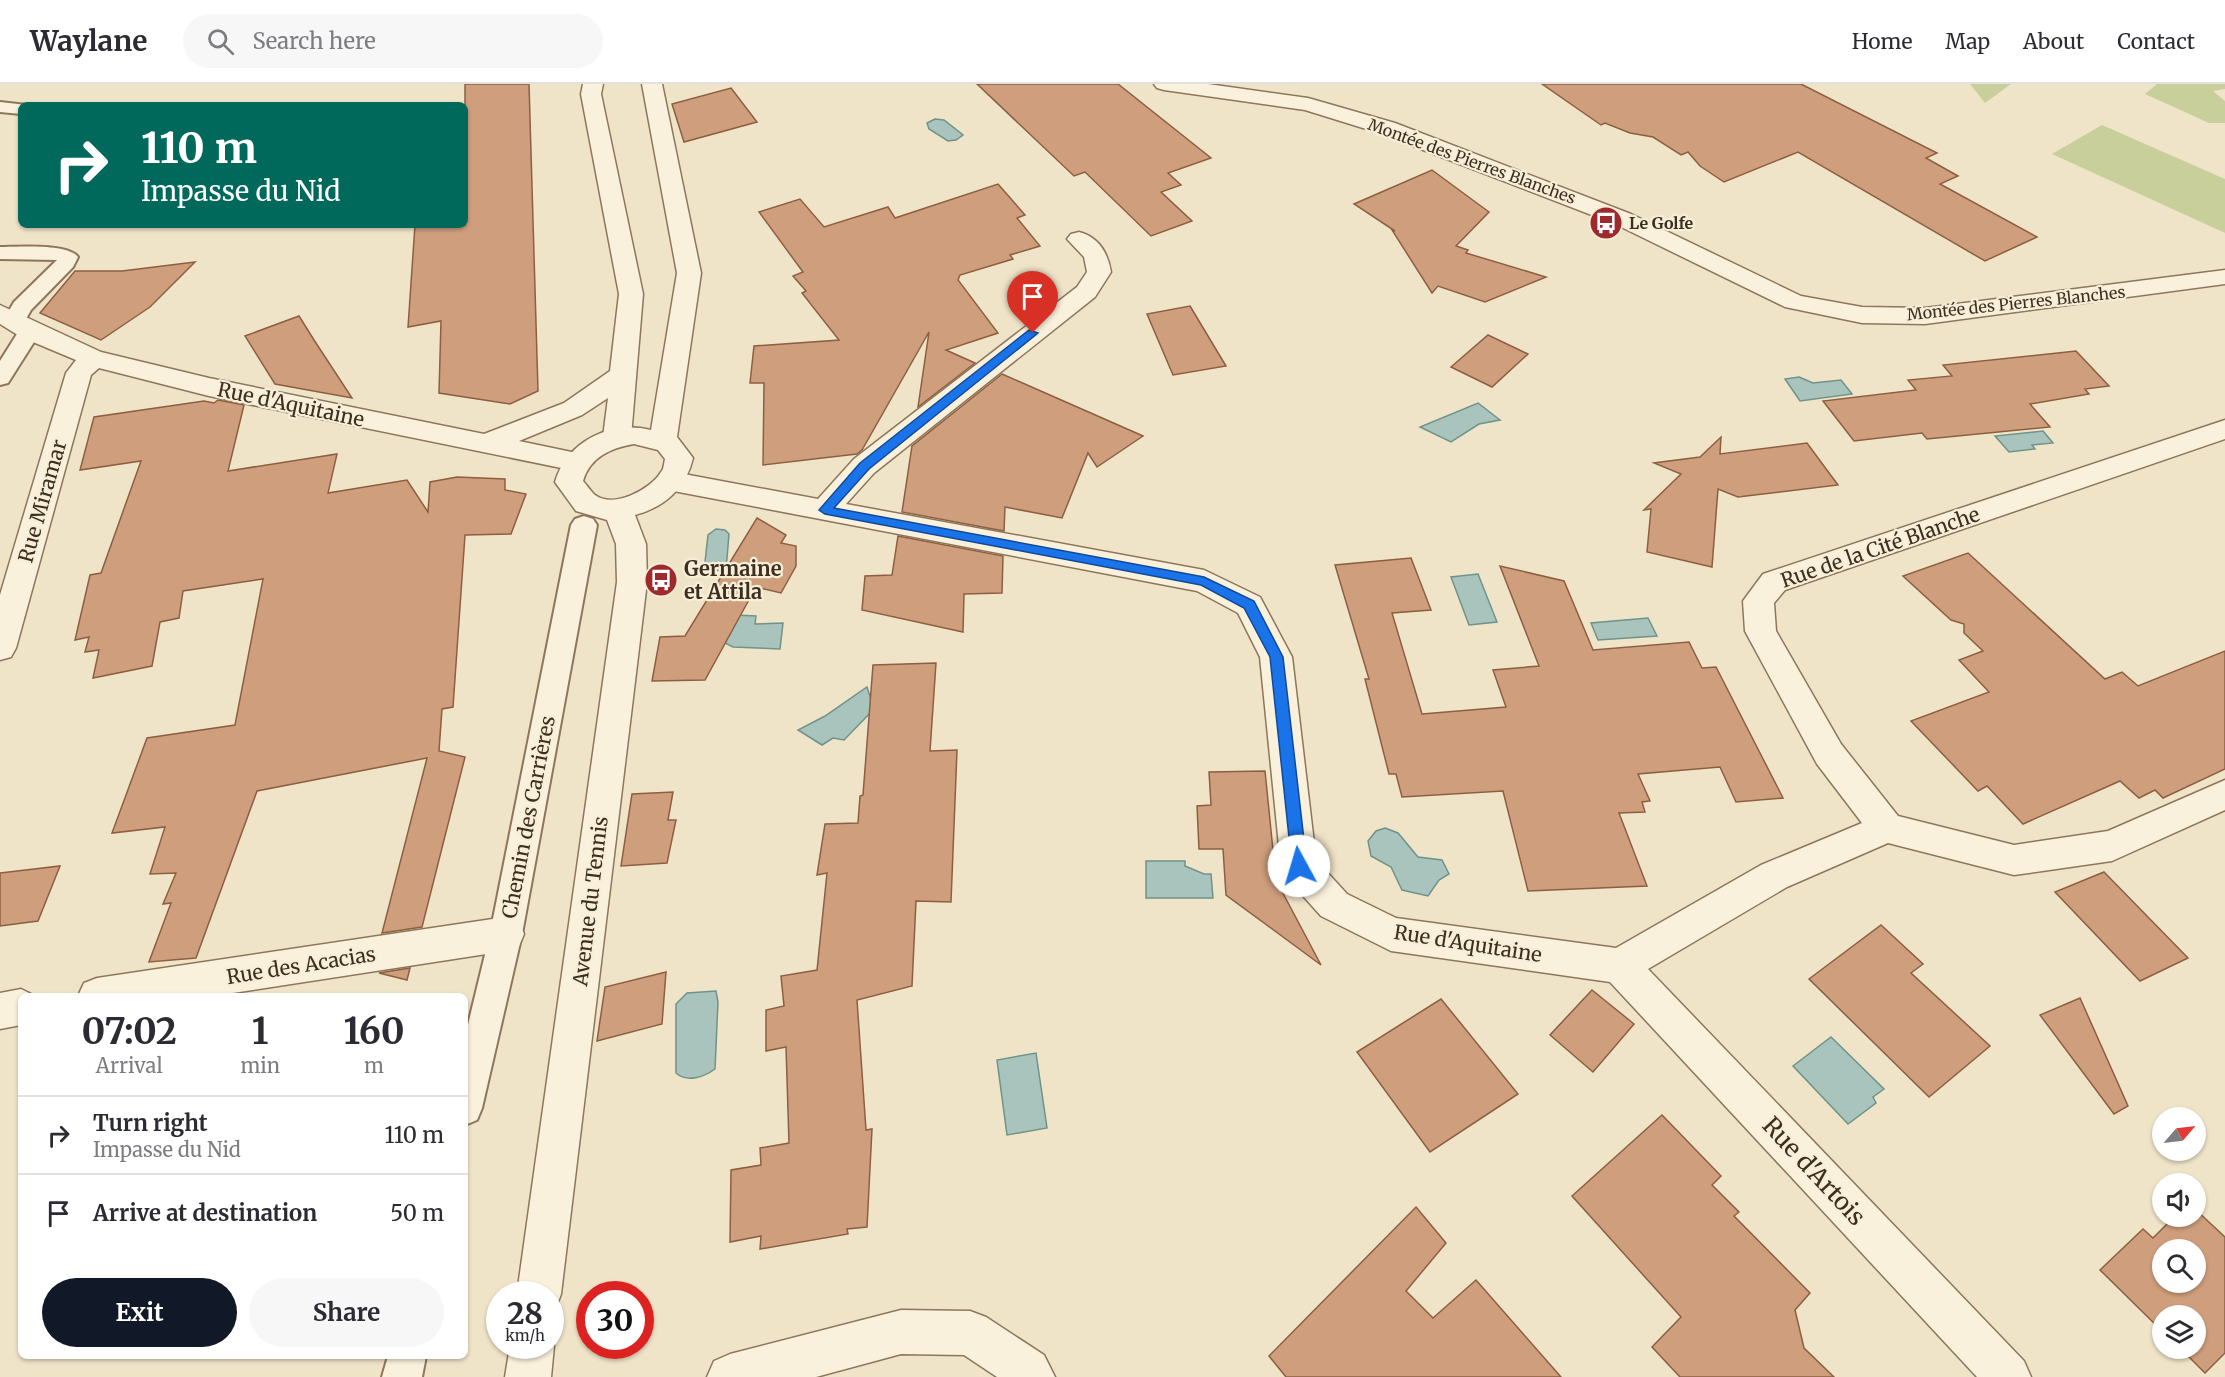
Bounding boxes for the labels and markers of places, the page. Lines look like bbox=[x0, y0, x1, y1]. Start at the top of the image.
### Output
bus stop icon: Le Golfe bbox=[1588, 205, 1624, 241]
place label: Le Golfe bbox=[1629, 213, 1694, 233]
pin bbox=[1007, 271, 1058, 333]
place label: Germaine et Attila bbox=[684, 556, 782, 604]
bus stop icon: Germaine et Attila bbox=[643, 562, 679, 598]

